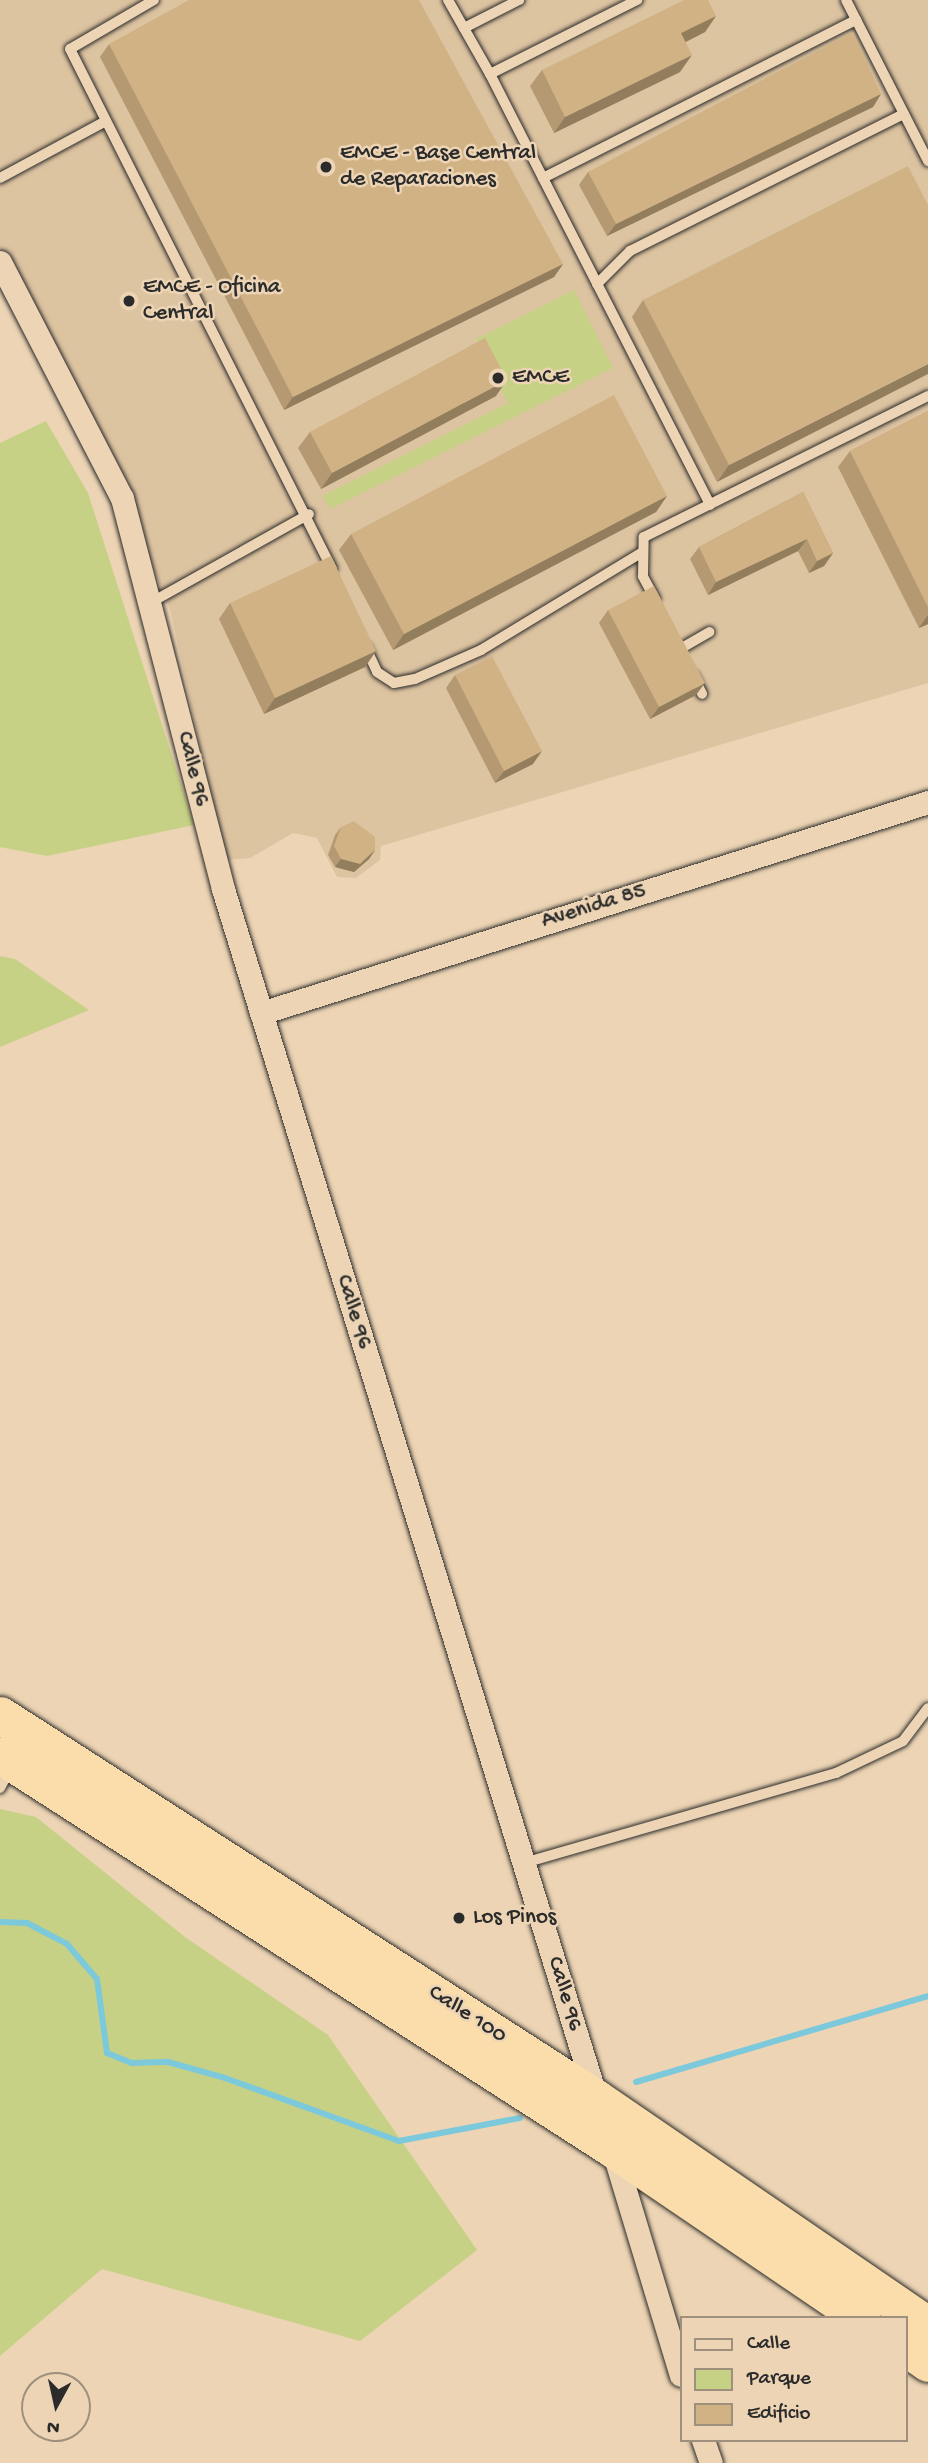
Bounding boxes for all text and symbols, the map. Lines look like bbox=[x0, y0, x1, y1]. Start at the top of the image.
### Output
place label: EMCE - Base Central de Reparaciones bbox=[340, 140, 536, 194]
marker: EMCE - Base Central de Reparaciones bbox=[318, 159, 334, 175]
place label: EMCE - Oficina Central bbox=[143, 274, 281, 328]
marker: EMCE - Oficina Central bbox=[121, 293, 137, 309]
place label: EMCE bbox=[512, 364, 569, 392]
marker: EMCE bbox=[490, 370, 506, 386]
street label: Calle 96 bbox=[169, 729, 215, 809]
street label: Avenida 85 bbox=[538, 878, 650, 936]
street label: Calle 96 bbox=[329, 1272, 377, 1352]
place label: Los Pinos bbox=[473, 1904, 556, 1932]
marker: Los Pinos bbox=[451, 1910, 467, 1926]
street label: Calle 96 bbox=[540, 1954, 588, 2034]
street label: Calle 100 bbox=[423, 1979, 511, 2051]
legend bbox=[680, 2316, 907, 2442]
text: Calle bbox=[747, 2332, 790, 2357]
text: Parque bbox=[747, 2367, 811, 2392]
north arrow bbox=[21, 2372, 91, 2442]
text: Edificio bbox=[747, 2402, 811, 2427]
text: N bbox=[46, 2414, 61, 2439]

